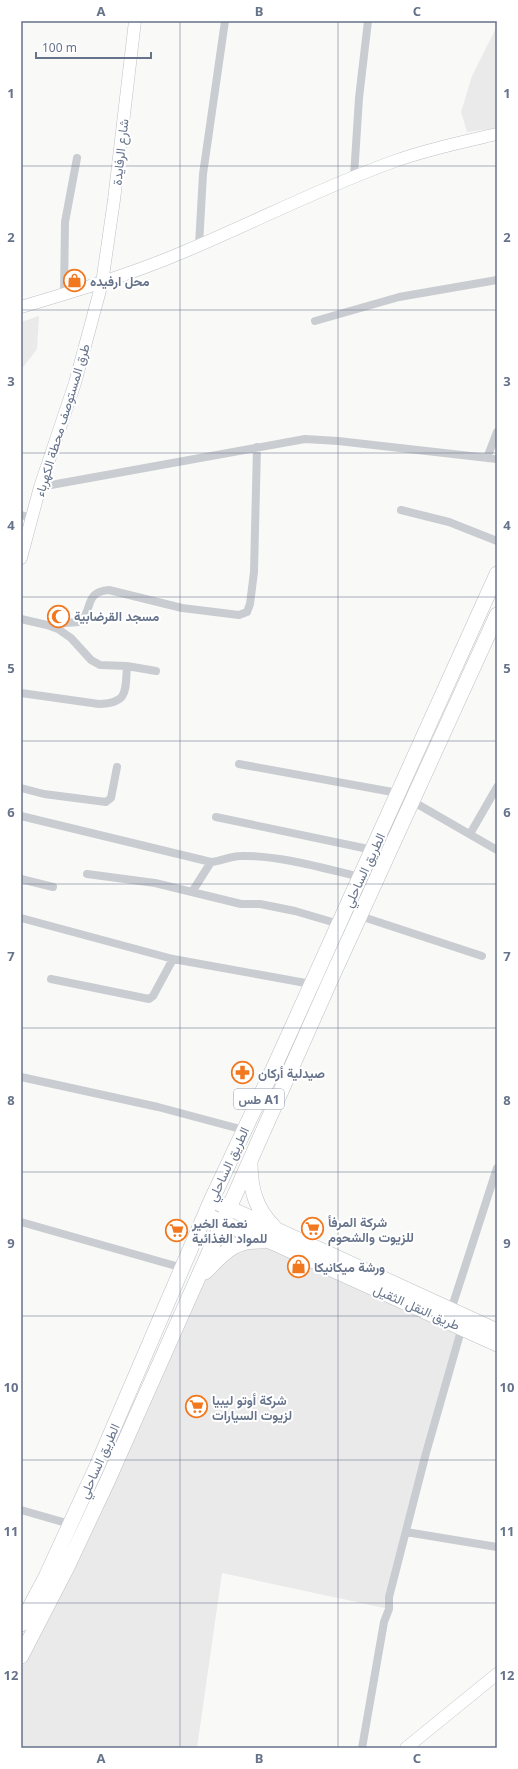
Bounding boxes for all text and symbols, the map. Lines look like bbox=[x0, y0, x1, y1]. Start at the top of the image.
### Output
text: A bbox=[97, 2, 106, 20]
text: B bbox=[255, 2, 263, 20]
text: C bbox=[413, 2, 421, 20]
scale bar bbox=[36, 34, 151, 60]
text: 100 m bbox=[42, 39, 77, 56]
text: 1 bbox=[7, 84, 15, 102]
text: 1 bbox=[503, 84, 511, 102]
street label: شارع الرفايدة bbox=[108, 118, 133, 186]
text: 2 bbox=[7, 228, 15, 246]
text: 2 bbox=[503, 228, 511, 246]
shop icon: محل ارفيده bbox=[62, 268, 88, 294]
place label: محل ارفيده bbox=[90, 272, 149, 290]
street label: طرق المستوصف محطة الكهرباء bbox=[30, 341, 94, 499]
text: 3 bbox=[7, 372, 15, 390]
text: 3 bbox=[503, 372, 511, 390]
text: 4 bbox=[7, 516, 15, 534]
text: 4 bbox=[503, 516, 511, 534]
mosque icon: مسجد القرضابية bbox=[46, 603, 72, 629]
place label: مسجد القرضابية bbox=[74, 607, 159, 625]
text: 5 bbox=[7, 659, 15, 677]
text: 5 bbox=[503, 659, 511, 677]
text: 6 bbox=[7, 803, 15, 821]
text: 6 bbox=[503, 803, 511, 821]
street label: الطريق الساحلي bbox=[339, 830, 391, 911]
text: 7 bbox=[7, 947, 15, 965]
text: 7 bbox=[503, 947, 511, 965]
pharmacy icon: صيدلية أركان bbox=[229, 1060, 255, 1086]
place label: صيدلية أركان bbox=[258, 1064, 325, 1082]
road number: طس A1 bbox=[234, 1089, 284, 1109]
text: 8 bbox=[7, 1091, 15, 1109]
text: 8 bbox=[503, 1091, 511, 1109]
street label: الطريق الساحلي bbox=[203, 1124, 255, 1205]
place label: شركة المرفأ للزيوت والشحوم bbox=[328, 1213, 414, 1246]
place label: نعمة الخير للمواد الغذائية bbox=[191, 1214, 268, 1247]
supermarket icon: شركة المرفأ للزيوت والشحوم bbox=[299, 1216, 325, 1242]
supermarket icon: نعمة الخير للمواد الغذائية bbox=[164, 1217, 190, 1243]
text: 9 bbox=[7, 1234, 15, 1252]
text: 9 bbox=[503, 1234, 511, 1252]
shop icon: ورشة ميكانيكا bbox=[286, 1254, 312, 1280]
place label: ورشة ميكانيكا bbox=[314, 1258, 385, 1276]
street label: طريق النقل الثقيل bbox=[371, 1280, 463, 1334]
text: 10 bbox=[4, 1378, 18, 1396]
text: 10 bbox=[500, 1378, 514, 1396]
place label: شركة أوتو ليبيا لزيوت السيارات bbox=[212, 1391, 292, 1424]
supermarket icon: شركة أوتو ليبيا لزيوت السيارات bbox=[184, 1394, 210, 1420]
street label: الطريق الساحلي bbox=[74, 1421, 125, 1502]
text: 11 bbox=[4, 1522, 18, 1540]
text: 11 bbox=[500, 1522, 514, 1540]
text: 12 bbox=[4, 1666, 18, 1684]
text: 12 bbox=[500, 1666, 514, 1684]
text: A bbox=[97, 1749, 106, 1767]
text: B bbox=[255, 1749, 263, 1767]
text: C bbox=[413, 1749, 421, 1767]

